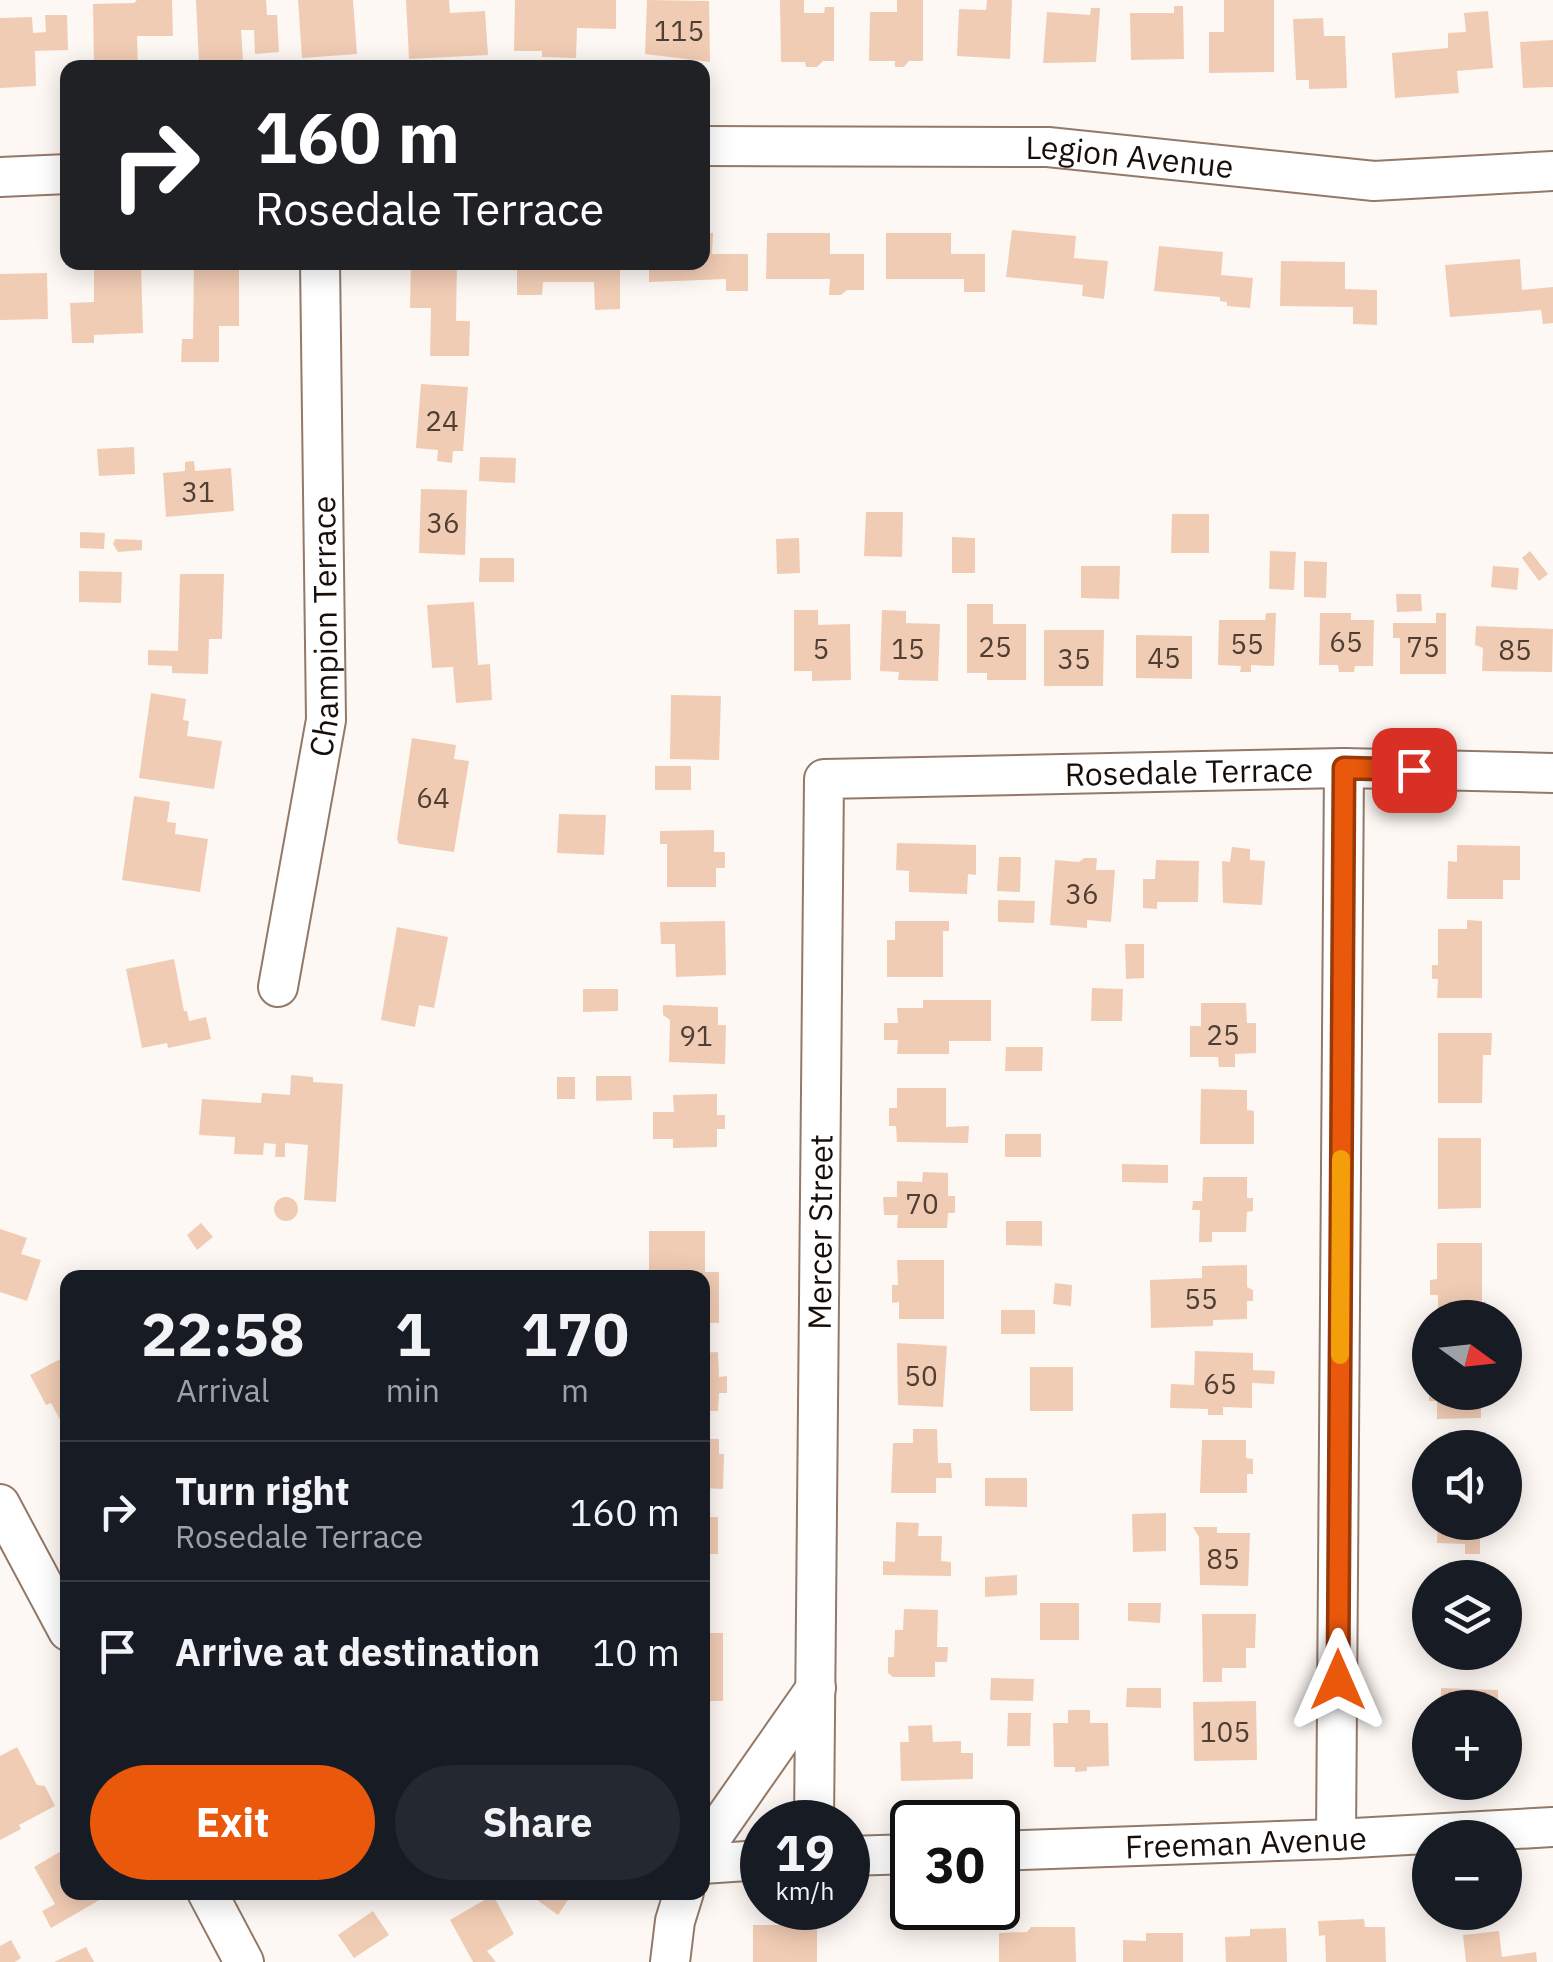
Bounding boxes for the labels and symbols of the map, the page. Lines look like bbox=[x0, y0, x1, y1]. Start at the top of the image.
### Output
house number: 115 bbox=[654, 12, 704, 49]
street label: Legion Avenue bbox=[1026, 125, 1236, 187]
house number: 24 bbox=[425, 402, 459, 439]
house number: 31 bbox=[181, 473, 215, 510]
street label: Champion Terrace bbox=[299, 495, 347, 760]
house number: 36 bbox=[426, 504, 460, 541]
house number: 65 bbox=[1329, 623, 1363, 660]
house number: 55 bbox=[1230, 625, 1264, 662]
house number: 25 bbox=[978, 628, 1012, 665]
house number: 75 bbox=[1406, 628, 1440, 665]
house number: 5 bbox=[813, 630, 829, 667]
house number: 15 bbox=[891, 630, 925, 667]
house number: 85 bbox=[1498, 631, 1532, 668]
house number: 45 bbox=[1147, 639, 1181, 676]
house number: 35 bbox=[1057, 640, 1091, 677]
pin bbox=[1372, 728, 1457, 813]
street label: Rosedale Terrace bbox=[1064, 748, 1313, 795]
house number: 64 bbox=[416, 779, 450, 816]
house number: 36 bbox=[1065, 875, 1099, 912]
house number: 25 bbox=[1206, 1016, 1240, 1053]
house number: 91 bbox=[679, 1017, 713, 1054]
street label: Mercer Street bbox=[798, 1134, 842, 1330]
house number: 70 bbox=[905, 1185, 939, 1222]
house number: 55 bbox=[1184, 1280, 1218, 1317]
north arrow bbox=[1412, 1300, 1522, 1410]
house number: 50 bbox=[904, 1357, 938, 1394]
house number: 65 bbox=[1203, 1365, 1237, 1402]
house number: 85 bbox=[1206, 1540, 1240, 1577]
position arrow bbox=[1286, 1628, 1390, 1732]
house number: 105 bbox=[1200, 1713, 1250, 1750]
speed limit sign: 30 bbox=[890, 1800, 1020, 1930]
street label: Freeman Avenue bbox=[1124, 1816, 1368, 1867]

